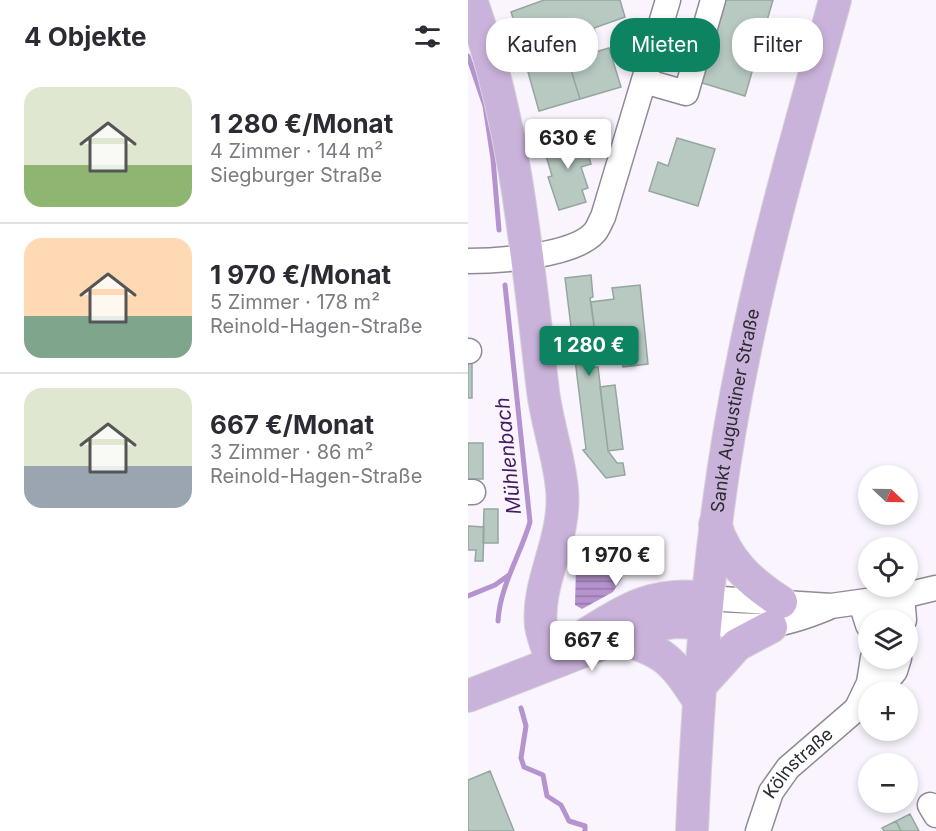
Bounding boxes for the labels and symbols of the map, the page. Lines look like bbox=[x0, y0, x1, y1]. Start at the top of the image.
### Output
pin: 630 € bbox=[526, 119, 610, 170]
street label: Sankt Augustiner Straße bbox=[707, 307, 763, 514]
pin: 1 280 € bbox=[534, 326, 644, 377]
water label: Mühlenbach bbox=[490, 396, 526, 516]
north arrow bbox=[858, 465, 918, 525]
pin: 1 970 € bbox=[561, 536, 671, 587]
pin: 667 € bbox=[550, 621, 634, 672]
street label: Kölnstraße bbox=[759, 723, 837, 802]

